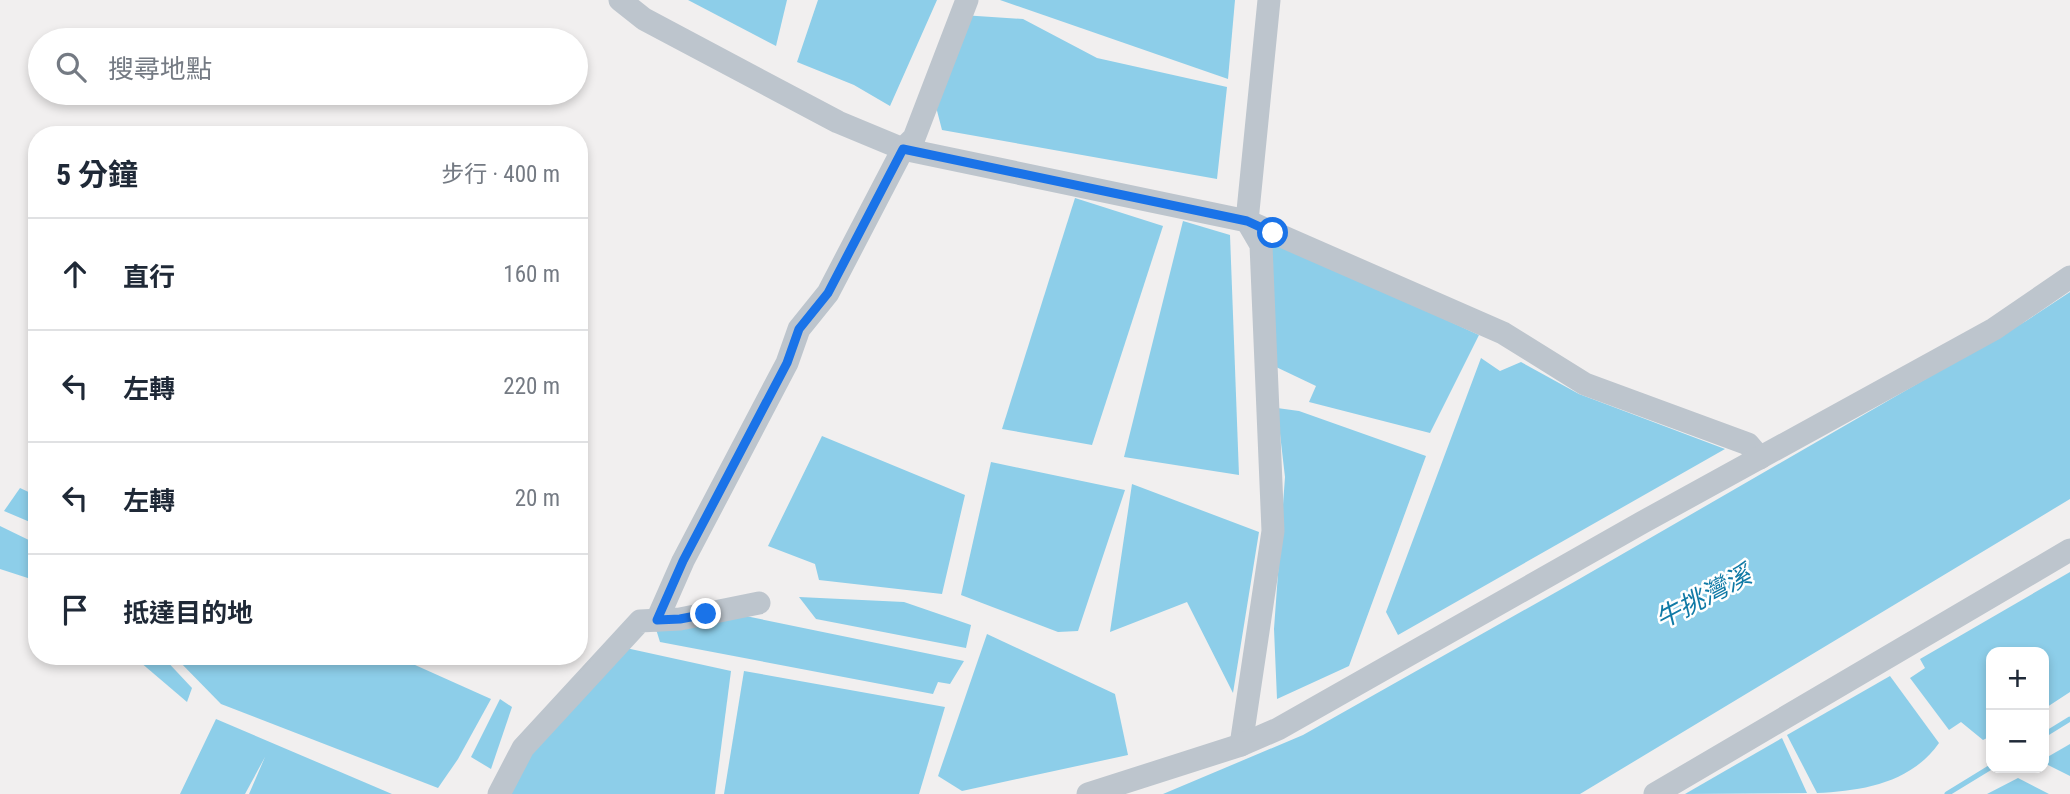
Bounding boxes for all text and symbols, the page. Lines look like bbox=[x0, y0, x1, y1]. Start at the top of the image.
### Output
search box bbox=[28, 28, 588, 105]
icon: search bbox=[52, 48, 90, 86]
text: 搜尋地點 bbox=[108, 54, 212, 84]
text: 5 分鐘 bbox=[56, 157, 138, 192]
text: 步行 · 400 m bbox=[441, 161, 560, 188]
route start bbox=[1257, 217, 1288, 248]
icon: ahead bbox=[56, 255, 94, 293]
text: 160 m bbox=[503, 261, 560, 288]
text: 直行 bbox=[123, 262, 175, 292]
icon: left bbox=[56, 367, 94, 405]
text: 220 m bbox=[503, 373, 560, 400]
text: 左轉 bbox=[123, 374, 175, 404]
icon: left bbox=[56, 479, 94, 517]
text: 20 m bbox=[515, 485, 560, 512]
text: 左轉 bbox=[123, 486, 175, 516]
water label: 牛挑灣溪 bbox=[1650, 557, 1759, 635]
icon: arrive bbox=[56, 591, 94, 629]
text: 抵達目的地 bbox=[123, 598, 253, 628]
route end bbox=[690, 598, 721, 629]
map controls bbox=[1986, 647, 2049, 773]
button: + bbox=[1986, 647, 2049, 710]
button: − bbox=[1986, 710, 2049, 773]

